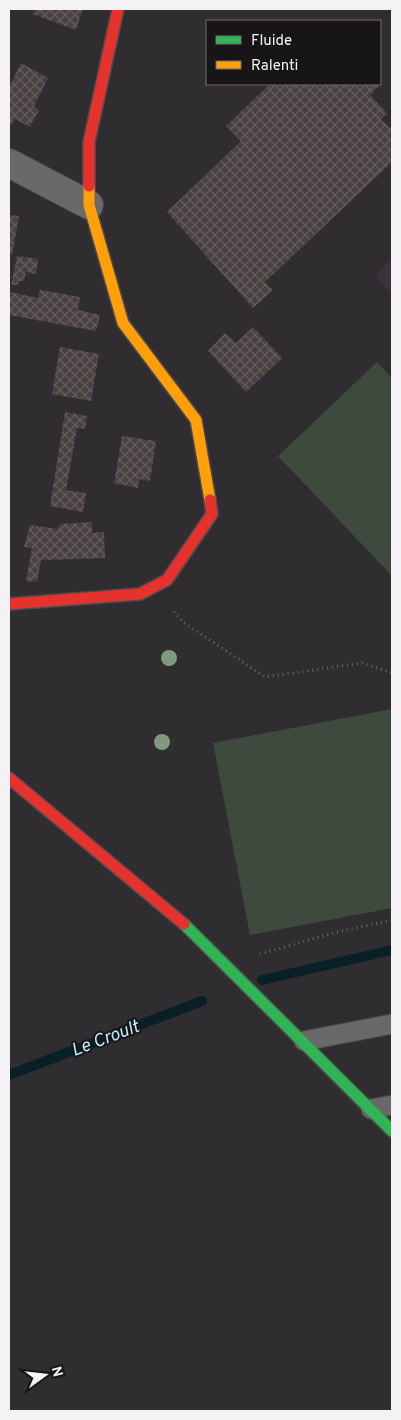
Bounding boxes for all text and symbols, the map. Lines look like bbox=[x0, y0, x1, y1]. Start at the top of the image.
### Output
legend bbox=[206, 20, 381, 85]
text: Fluide bbox=[251, 32, 292, 51]
text: Ralenti bbox=[251, 57, 298, 76]
water label: Le Croult bbox=[68, 1015, 144, 1063]
north arrow bbox=[20, 1350, 70, 1400]
text: N bbox=[47, 1365, 66, 1379]

